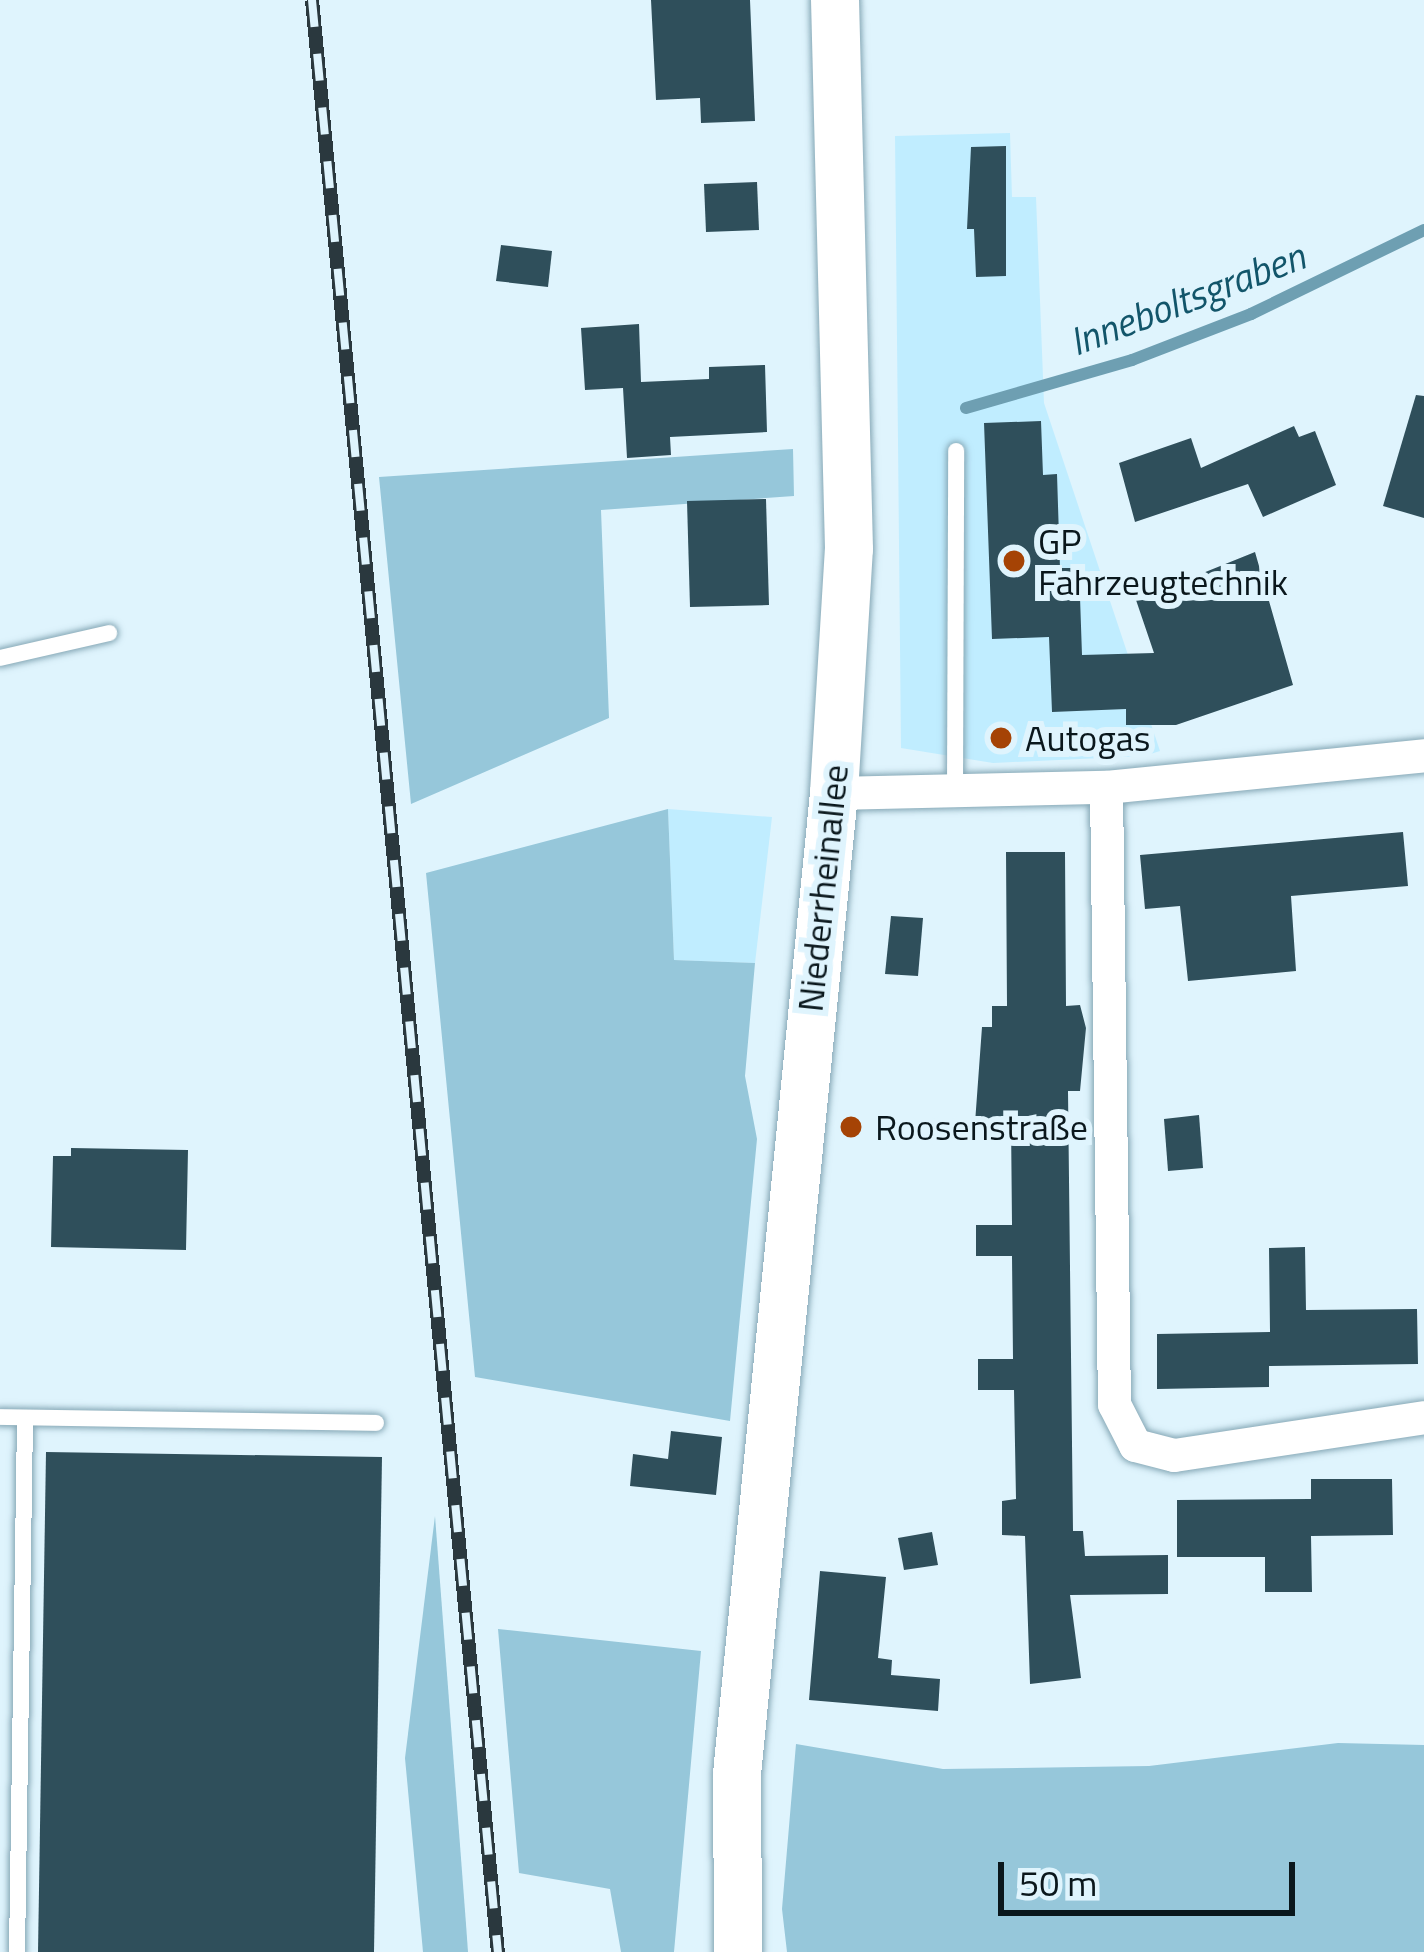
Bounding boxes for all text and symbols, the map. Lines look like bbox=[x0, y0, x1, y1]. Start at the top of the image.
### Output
water label: Inneboltsgraben bbox=[1063, 233, 1311, 365]
place label: GP Fahrzeugtechnik bbox=[1038, 518, 1288, 603]
marker: GP Fahrzeugtechnik bbox=[1001, 548, 1027, 574]
place label: Autogas bbox=[1025, 716, 1150, 760]
marker: Autogas bbox=[988, 725, 1014, 751]
street label: Niederrheinallee bbox=[788, 762, 856, 1014]
place label: Roosenstraße bbox=[875, 1105, 1088, 1149]
marker: Roosenstraße bbox=[838, 1114, 864, 1140]
scale bar bbox=[1004, 1838, 1301, 1912]
text: 50 m bbox=[1019, 1855, 1097, 1910]

